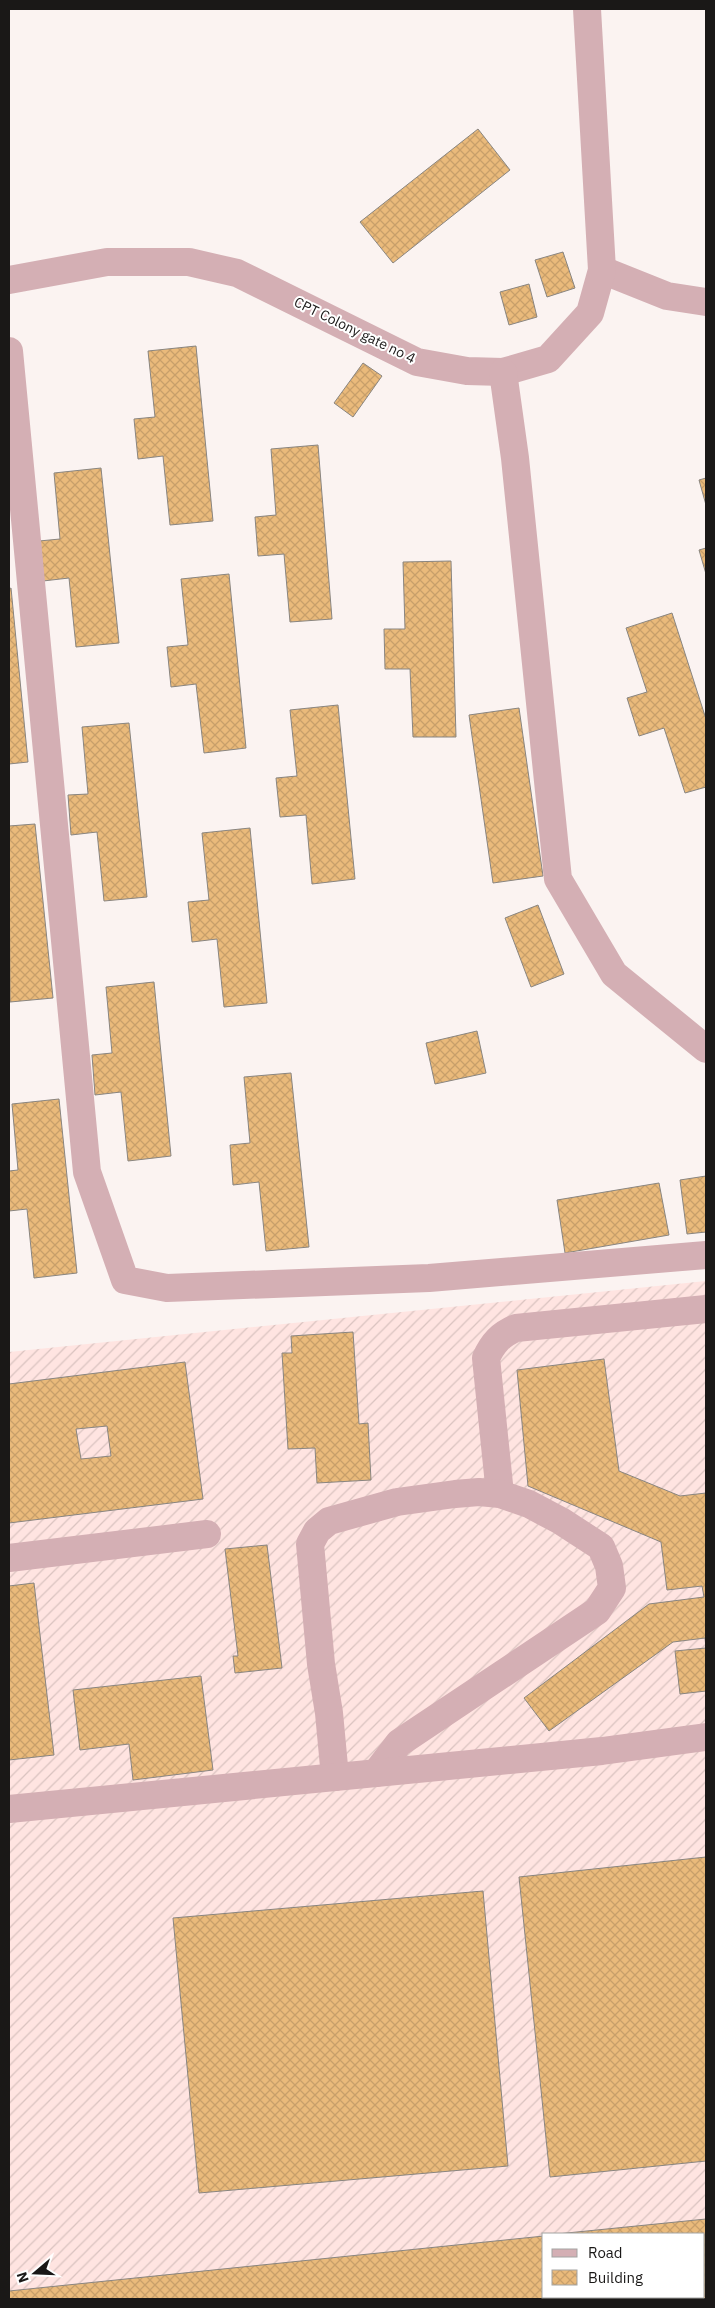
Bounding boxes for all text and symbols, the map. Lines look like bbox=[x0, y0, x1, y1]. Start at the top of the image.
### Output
street label: CPT Colony gate no 4 bbox=[291, 293, 419, 367]
legend bbox=[542, 2233, 705, 2298]
text: Road bbox=[588, 2243, 623, 2262]
north arrow bbox=[10, 2248, 60, 2298]
text: Building bbox=[588, 2268, 643, 2287]
text: N bbox=[13, 2270, 33, 2285]

